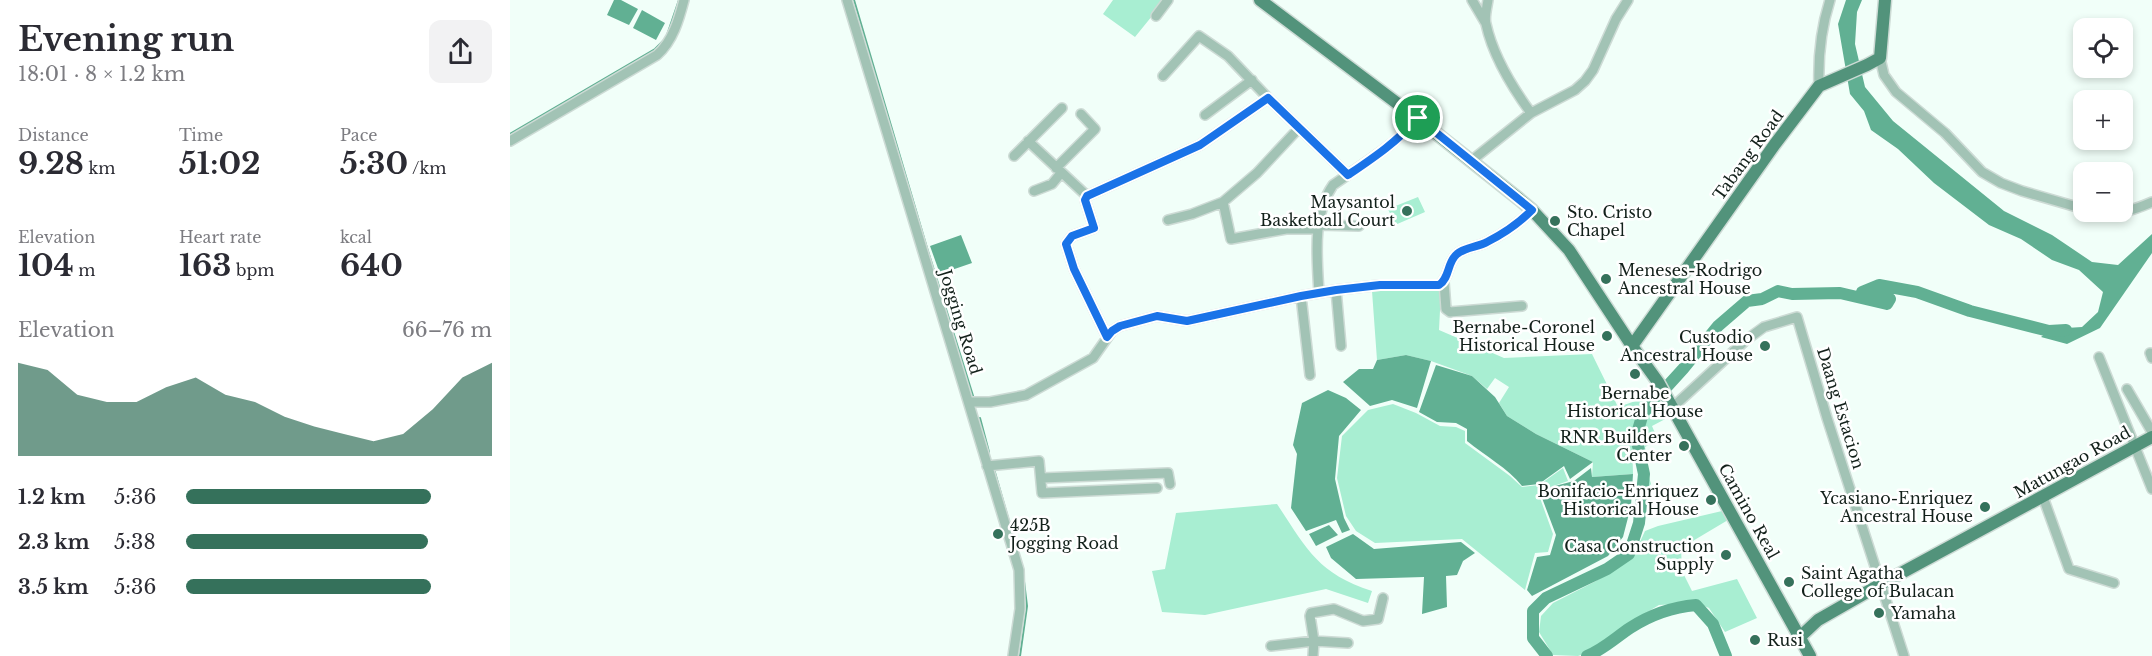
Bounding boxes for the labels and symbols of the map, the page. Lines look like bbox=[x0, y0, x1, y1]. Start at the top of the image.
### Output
pin bbox=[1392, 92, 1443, 143]
street label: Tabang Road bbox=[1708, 106, 1788, 204]
place label: Maysantol Basketball Court bbox=[1260, 192, 1395, 230]
place label: Sto. Cristo Chapel bbox=[1567, 202, 1652, 240]
marker: Maysantol Basketball Court bbox=[1400, 204, 1414, 218]
marker: Sto. Cristo Chapel bbox=[1548, 214, 1562, 228]
place label: Meneses-Rodrigo Ancestral House bbox=[1617, 260, 1762, 298]
street label: Jogging Road bbox=[935, 265, 986, 377]
marker: Meneses-Rodrigo Ancestral House bbox=[1599, 272, 1613, 286]
place label: Bernabe-Coronel Historical House bbox=[1452, 317, 1595, 355]
place label: Custodio Ancestral House bbox=[1619, 327, 1753, 365]
marker: Bernabe-Coronel Historical House bbox=[1600, 329, 1614, 343]
marker: Custodio Ancestral House bbox=[1758, 339, 1772, 353]
street label: Daang Estacion bbox=[1813, 345, 1869, 471]
marker: Bernabe Historical House bbox=[1628, 367, 1642, 381]
place label: Bernabe Historical House bbox=[1567, 383, 1703, 421]
street label: Matungao Road bbox=[2010, 422, 2134, 502]
place label: RNR Builders Center bbox=[1560, 427, 1672, 465]
marker: RNR Builders Center bbox=[1677, 439, 1691, 453]
street label: Camino Real bbox=[1715, 460, 1783, 562]
place label: Bonifacio-Enriquez Historical House bbox=[1538, 481, 1699, 519]
place label: Ycasiano-Enriquez Ancestral House bbox=[1819, 488, 1973, 526]
marker: Bonifacio-Enriquez Historical House bbox=[1704, 493, 1718, 507]
marker: Ycasiano-Enriquez Ancestral House bbox=[1978, 500, 1992, 514]
place label: 425B Jogging Road bbox=[1008, 515, 1119, 553]
marker: 425B Jogging Road bbox=[991, 527, 1005, 541]
place label: Casa Construction Supply bbox=[1564, 536, 1715, 574]
marker: Casa Construction Supply bbox=[1719, 548, 1733, 562]
place label: Saint Agatha College of Bulacan bbox=[1801, 563, 1954, 601]
marker: Saint Agatha College of Bulacan bbox=[1782, 575, 1796, 589]
place label: Yamaha bbox=[1890, 603, 1956, 623]
marker: Yamaha bbox=[1872, 606, 1886, 620]
place label: Rusi bbox=[1767, 630, 1804, 650]
marker: Rusi bbox=[1748, 633, 1762, 647]

